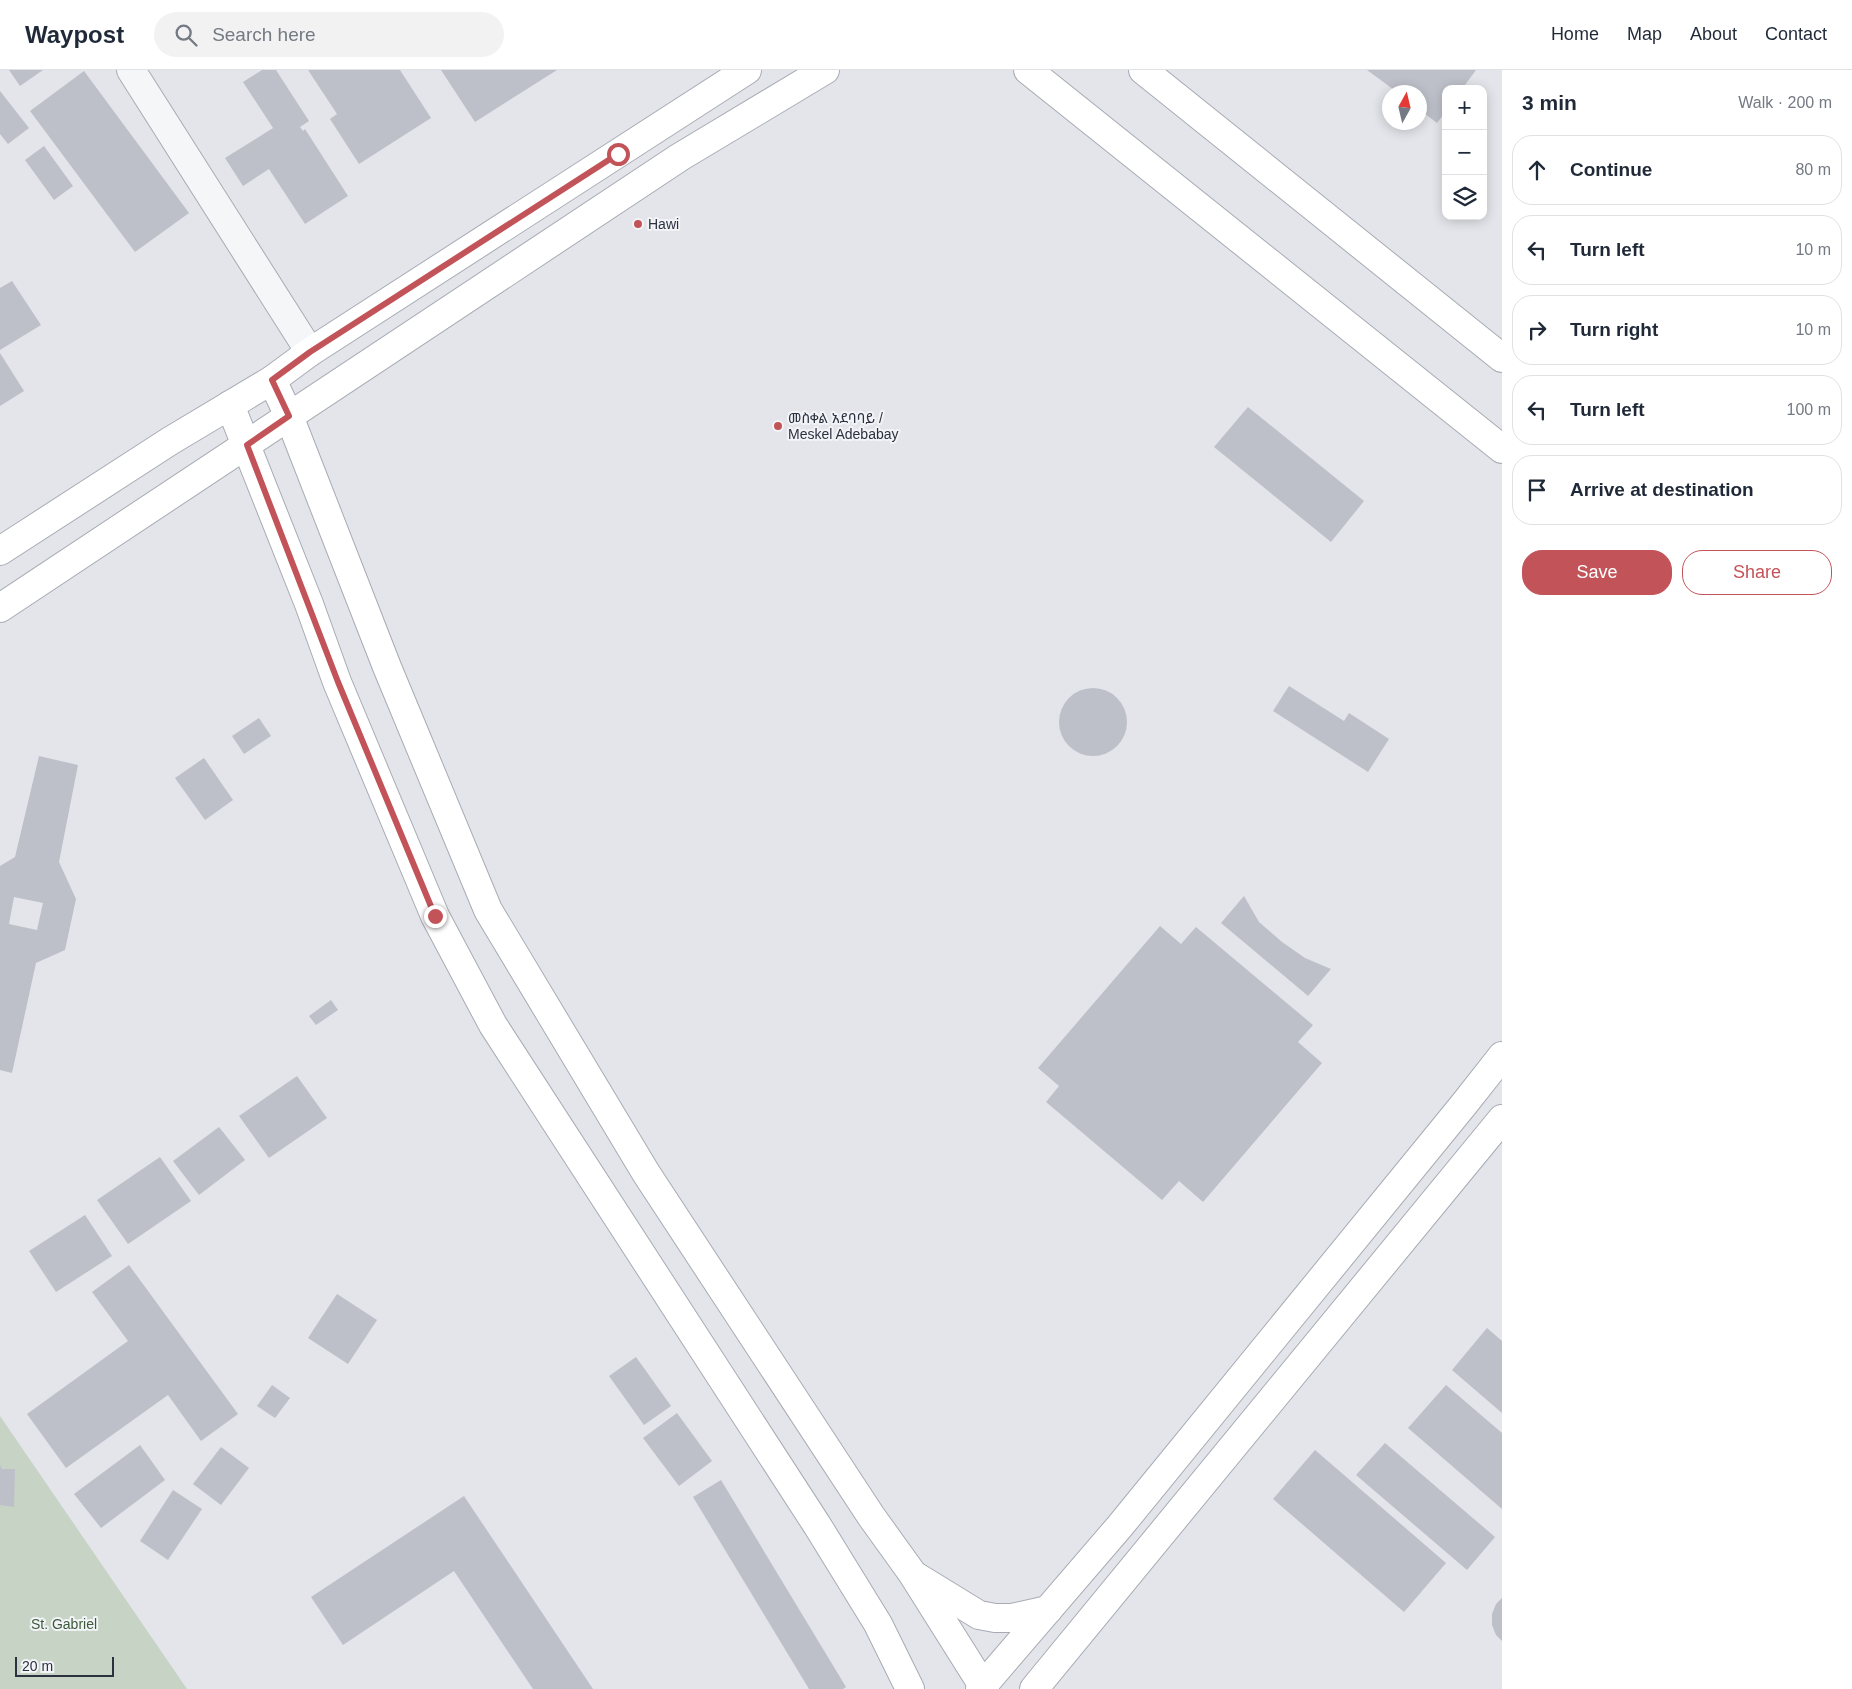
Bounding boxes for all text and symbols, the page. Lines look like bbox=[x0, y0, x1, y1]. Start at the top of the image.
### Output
search box bbox=[154, 12, 504, 57]
text: Waypost bbox=[25, 21, 124, 48]
icon: search bbox=[172, 21, 200, 49]
text: Search here bbox=[212, 24, 316, 45]
text: Home bbox=[1551, 24, 1599, 44]
text: Map bbox=[1627, 24, 1662, 44]
text: About bbox=[1690, 24, 1737, 44]
text: Contact bbox=[1765, 24, 1827, 44]
north arrow bbox=[1382, 85, 1427, 130]
map controls bbox=[1442, 85, 1487, 220]
button: + bbox=[1442, 85, 1487, 130]
text: 3 min bbox=[1522, 91, 1577, 114]
text: Walk · 200 m bbox=[1738, 94, 1832, 111]
button: − bbox=[1442, 130, 1487, 175]
route start bbox=[607, 143, 630, 166]
icon: ahead bbox=[1523, 156, 1551, 184]
text: Continue bbox=[1570, 159, 1652, 180]
text: 80 m bbox=[1795, 161, 1831, 178]
button: layers bbox=[1442, 175, 1487, 220]
place label: Hawi bbox=[648, 216, 679, 232]
marker: Hawi bbox=[632, 218, 644, 230]
icon: left bbox=[1523, 236, 1551, 264]
text: Turn left bbox=[1570, 239, 1645, 260]
text: 10 m bbox=[1795, 241, 1831, 258]
icon: right bbox=[1523, 316, 1551, 344]
text: Turn right bbox=[1570, 319, 1658, 340]
text: 10 m bbox=[1795, 321, 1831, 338]
icon: left bbox=[1523, 396, 1551, 424]
text: Turn left bbox=[1570, 399, 1645, 420]
text: 100 m bbox=[1787, 401, 1831, 418]
place label: መስቀል አደባባይ / Meskel Adebabay bbox=[788, 410, 899, 442]
marker: መስቀል አደባባይ / Meskel Adebabay bbox=[772, 420, 784, 432]
icon: arrive bbox=[1523, 476, 1551, 504]
text: Arrive at destination bbox=[1570, 479, 1754, 500]
button: Save bbox=[1522, 550, 1672, 595]
button: Share bbox=[1682, 550, 1832, 595]
route end bbox=[424, 905, 447, 928]
park label: St. Gabriel bbox=[31, 1616, 97, 1632]
scale bar bbox=[15, 1654, 114, 1677]
text: 20 m bbox=[22, 1658, 53, 1674]

